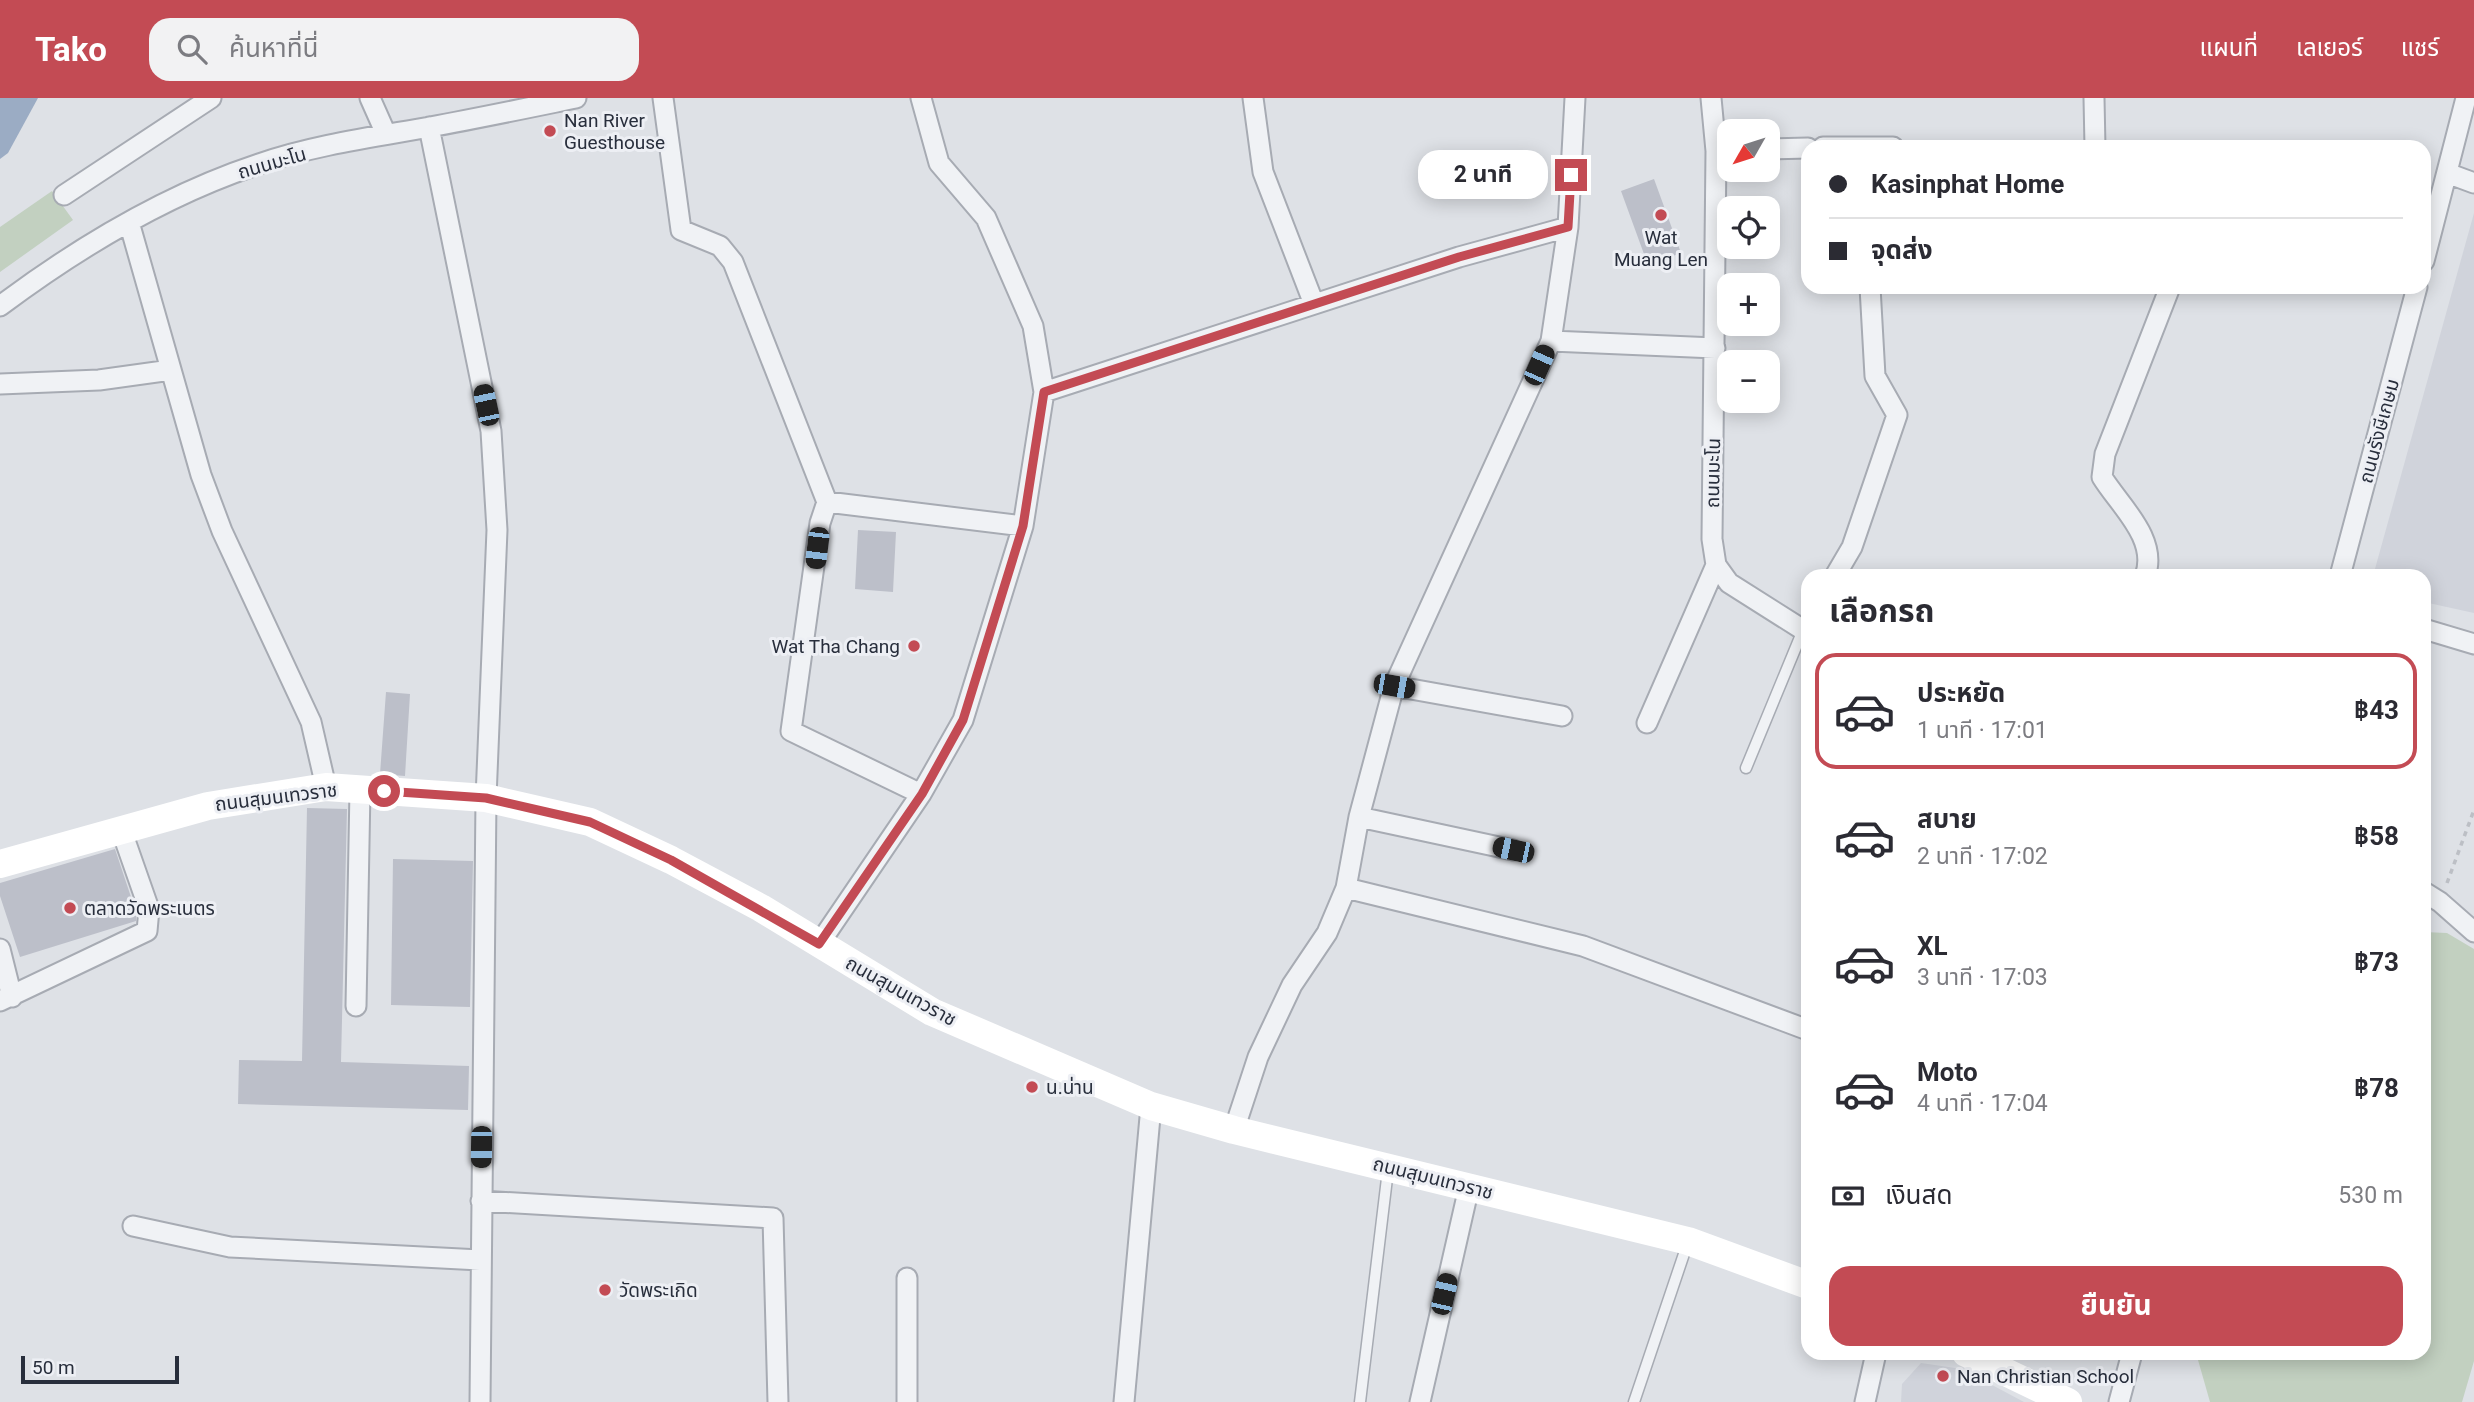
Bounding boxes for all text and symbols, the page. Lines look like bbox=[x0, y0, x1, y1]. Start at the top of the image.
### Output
search box bbox=[149, 18, 639, 81]
text: Tako bbox=[35, 30, 107, 69]
icon: search bbox=[173, 30, 211, 68]
text: ค้นหาที่นี่ bbox=[229, 33, 318, 63]
text: แผนที่ bbox=[2200, 34, 2258, 62]
text: เลเยอร์ bbox=[2296, 34, 2363, 62]
text: แชร์ bbox=[2401, 34, 2439, 62]
place label: Nan River Guesthouse bbox=[564, 109, 665, 154]
north arrow bbox=[1717, 119, 1780, 182]
map controls bbox=[1717, 119, 1780, 413]
marker: Nan River Guesthouse bbox=[542, 123, 558, 139]
street label: ถนนมะโน bbox=[235, 142, 309, 184]
callout: 2 นาที bbox=[1417, 150, 1546, 200]
route end bbox=[1555, 159, 1587, 191]
text: 2 นาที bbox=[1454, 161, 1512, 188]
text: Kasinphat Home bbox=[1871, 169, 2064, 199]
button: locate bbox=[1717, 196, 1780, 259]
marker: Wat Muang Len bbox=[1653, 207, 1669, 223]
place label: Wat Muang Len bbox=[1614, 226, 1708, 271]
text: จุดส่ง bbox=[1871, 235, 1933, 265]
button: + bbox=[1717, 273, 1780, 336]
car bbox=[1521, 342, 1558, 388]
button: − bbox=[1717, 350, 1780, 413]
street label: ถนนรังษีเกษม bbox=[2354, 376, 2404, 486]
car bbox=[472, 382, 501, 428]
street label: ถนนมะโน bbox=[1701, 438, 1725, 508]
car bbox=[805, 526, 830, 570]
text: เลือกรถ bbox=[1829, 592, 1934, 630]
place label: Wat Tha Chang bbox=[771, 635, 900, 658]
marker: Wat Tha Chang bbox=[906, 638, 922, 654]
car bbox=[1372, 672, 1417, 700]
text: ประหยัด bbox=[1917, 678, 2005, 708]
icon: car bbox=[1833, 680, 1896, 743]
text: ฿43 bbox=[2354, 695, 2399, 725]
text: 1 นาที · 17:01 bbox=[1917, 717, 2048, 744]
route start bbox=[368, 775, 400, 807]
street label: ถนนสุมนเทวราช bbox=[214, 778, 338, 816]
text: สบาย bbox=[1917, 804, 1977, 834]
icon: car bbox=[1833, 806, 1896, 869]
text: ฿58 bbox=[2354, 821, 2399, 851]
car bbox=[1491, 835, 1536, 865]
text: 2 นาที · 17:02 bbox=[1917, 843, 2048, 870]
place label: ตลาดวัดพระเนตร bbox=[84, 897, 215, 920]
marker: ตลาดวัดพระเนตร bbox=[62, 900, 78, 916]
text: XL bbox=[1917, 931, 1948, 961]
icon: car bbox=[1833, 932, 1896, 995]
text: ฿73 bbox=[2354, 947, 2399, 977]
street label: ถนนสุมนเทวราช bbox=[842, 951, 960, 1031]
text: 3 นาที · 17:03 bbox=[1917, 964, 2048, 991]
text: Moto bbox=[1917, 1057, 1978, 1087]
icon: car bbox=[1833, 1058, 1896, 1121]
text: ฿78 bbox=[2354, 1073, 2399, 1103]
place label: น.น่าน bbox=[1046, 1076, 1094, 1099]
marker: น.น่าน bbox=[1024, 1079, 1040, 1095]
text: 4 นาที · 17:04 bbox=[1917, 1090, 2048, 1117]
car bbox=[471, 1126, 492, 1168]
street label: ถนนสุมนเทวราช bbox=[1371, 1152, 1495, 1204]
icon: cash bbox=[1829, 1177, 1867, 1215]
text: เงินสด bbox=[1885, 1180, 1952, 1210]
text: 530 m bbox=[2338, 1182, 2403, 1209]
button: ยืนยัน bbox=[1829, 1266, 2403, 1346]
car bbox=[1430, 1271, 1459, 1317]
place label: วัดพระเกิด bbox=[619, 1279, 698, 1302]
marker: วัดพระเกิด bbox=[597, 1282, 613, 1298]
scale bar bbox=[21, 1353, 178, 1385]
text: 50 m bbox=[32, 1356, 75, 1379]
place label: Nan Christian School bbox=[1957, 1365, 2134, 1388]
marker: Nan Christian School bbox=[1935, 1368, 1951, 1384]

